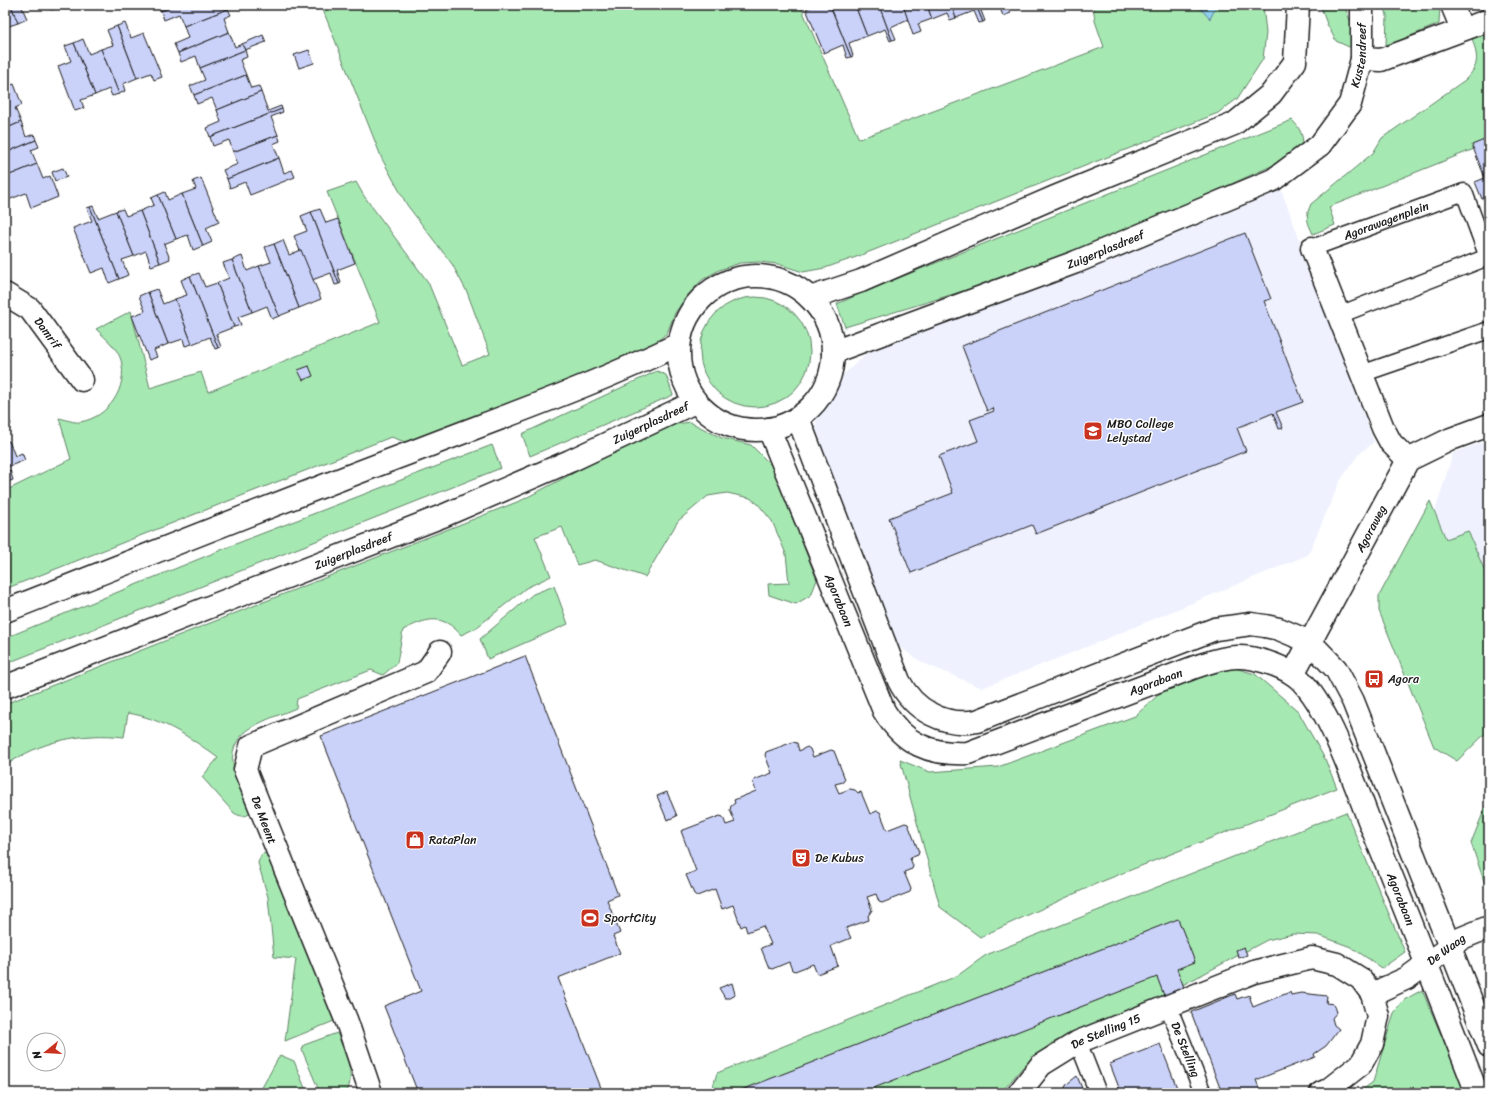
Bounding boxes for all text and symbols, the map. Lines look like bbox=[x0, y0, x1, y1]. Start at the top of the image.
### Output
street label: Kustendreef bbox=[1344, 21, 1373, 90]
street label: Agorawagenplein bbox=[1339, 195, 1433, 247]
street label: Zuigerplasdreef bbox=[1063, 223, 1150, 276]
street label: Damrif bbox=[28, 312, 68, 355]
street label: Zuigerplasdreef bbox=[609, 394, 695, 450]
place label: MBO College Lelystad bbox=[1107, 413, 1174, 449]
school or university icon: MBO College Lelystad bbox=[1082, 420, 1104, 442]
street label: Agoraweg bbox=[1349, 501, 1393, 557]
street label: Zuigerplasdreef bbox=[311, 525, 398, 576]
street label: Agorabaan bbox=[818, 569, 860, 631]
street label: Agorabaan bbox=[1125, 661, 1186, 702]
bus stop icon: Agora bbox=[1363, 668, 1385, 690]
place label: Agora bbox=[1387, 668, 1420, 690]
street label: De Meent bbox=[245, 793, 283, 847]
shop icon: RataPlan bbox=[404, 829, 426, 851]
place label: RataPlan bbox=[429, 829, 477, 851]
theatre icon: De Kubus bbox=[790, 847, 812, 869]
place label: De Kubus bbox=[815, 847, 864, 869]
street label: Agorabaan bbox=[1380, 868, 1422, 930]
sports icon: SportCity bbox=[579, 907, 601, 929]
place label: SportCity bbox=[604, 907, 657, 929]
street label: De Waag bbox=[1422, 928, 1471, 971]
street label: De Stelling 15 bbox=[1066, 1007, 1144, 1055]
street label: De Stelling bbox=[1164, 1019, 1207, 1081]
north arrow bbox=[26, 1032, 66, 1072]
text: N bbox=[27, 1048, 47, 1062]

